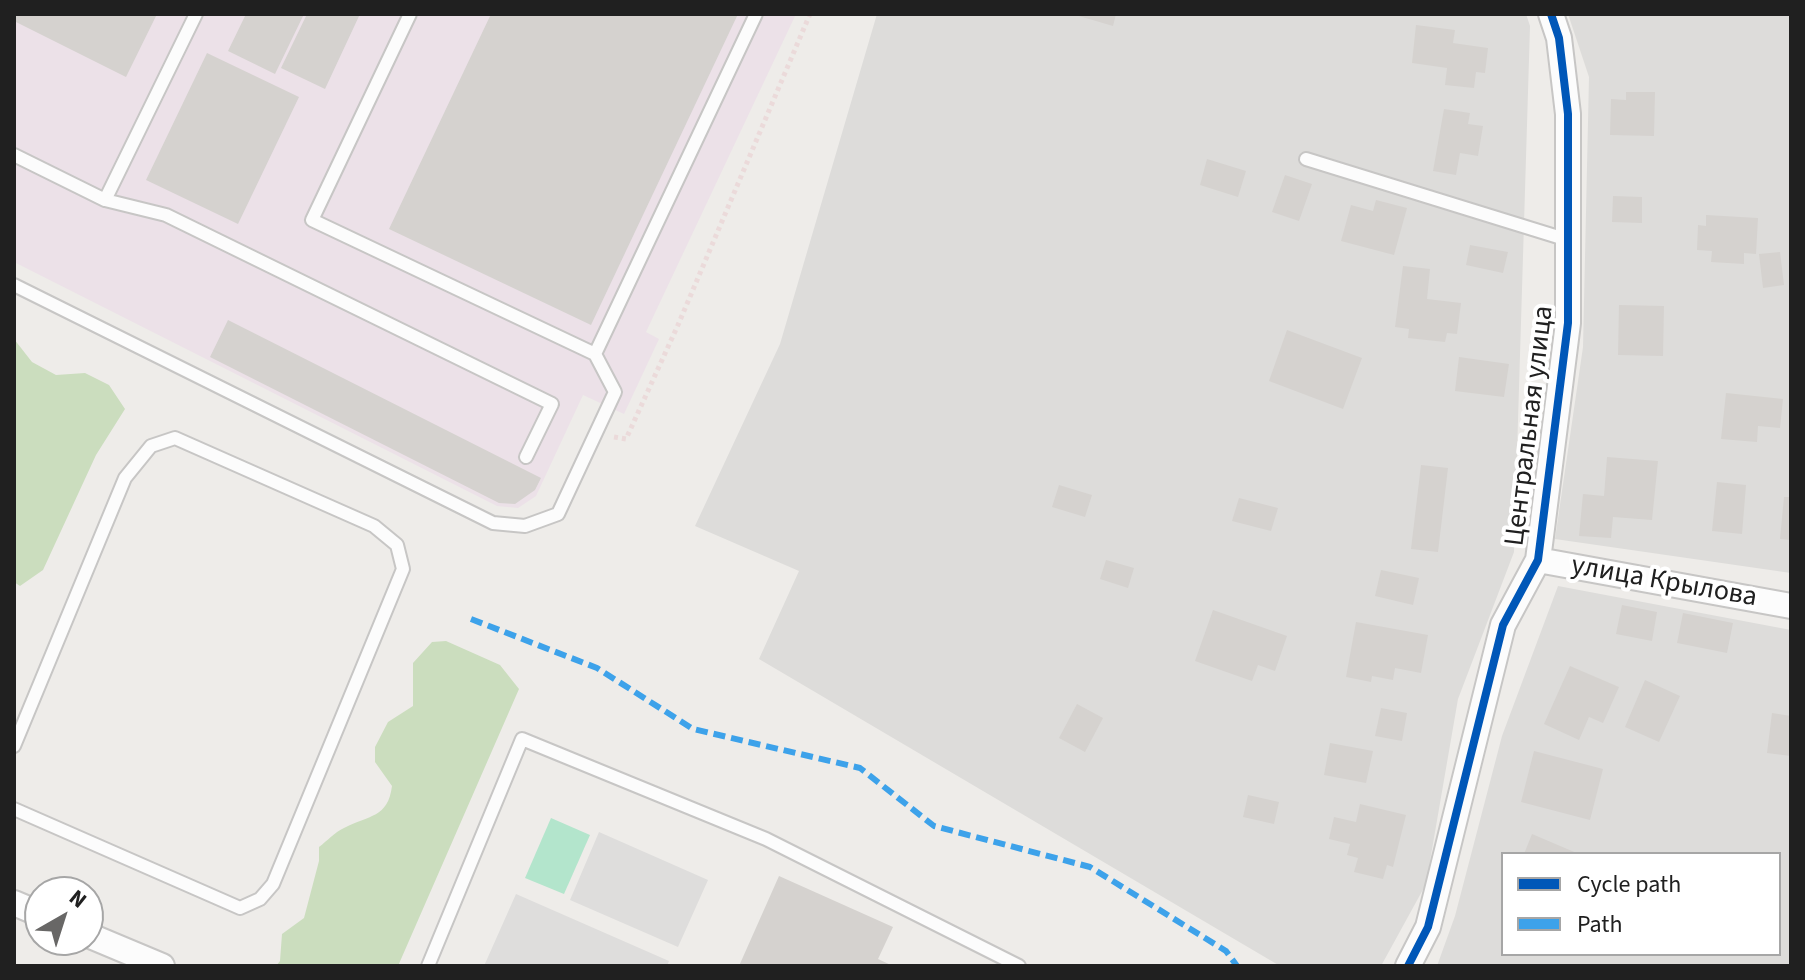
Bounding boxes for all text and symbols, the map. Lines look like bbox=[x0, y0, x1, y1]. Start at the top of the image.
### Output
street label: Центральная улица bbox=[1500, 304, 1562, 548]
street label: улица Крылова bbox=[1569, 550, 1759, 616]
legend bbox=[1501, 852, 1781, 956]
text: Cycle path bbox=[1577, 867, 1681, 902]
north arrow bbox=[24, 876, 104, 956]
text: N bbox=[62, 882, 94, 916]
text: Path bbox=[1577, 907, 1623, 942]

